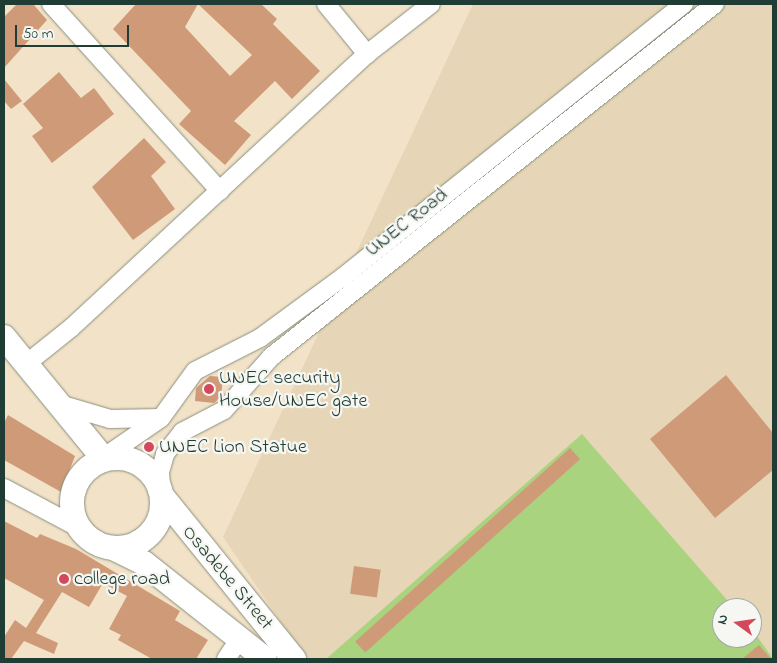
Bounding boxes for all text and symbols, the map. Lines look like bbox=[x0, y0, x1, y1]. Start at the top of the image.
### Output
scale bar bbox=[18, 15, 131, 47]
text: 50 m bbox=[23, 23, 53, 45]
street label: UNEC Road bbox=[361, 183, 453, 263]
place label: UNEC security House/UNEC gate bbox=[219, 366, 367, 413]
marker: UNEC security House/UNEC gate bbox=[203, 383, 215, 395]
place label: UNEC Lion Statue bbox=[159, 435, 307, 459]
marker: UNEC Lion Statue bbox=[143, 441, 155, 453]
street label: Osadebe Street bbox=[176, 521, 278, 635]
place label: college road bbox=[74, 567, 170, 591]
marker: college road bbox=[58, 573, 70, 585]
north arrow bbox=[712, 598, 762, 648]
text: N bbox=[712, 612, 734, 627]

